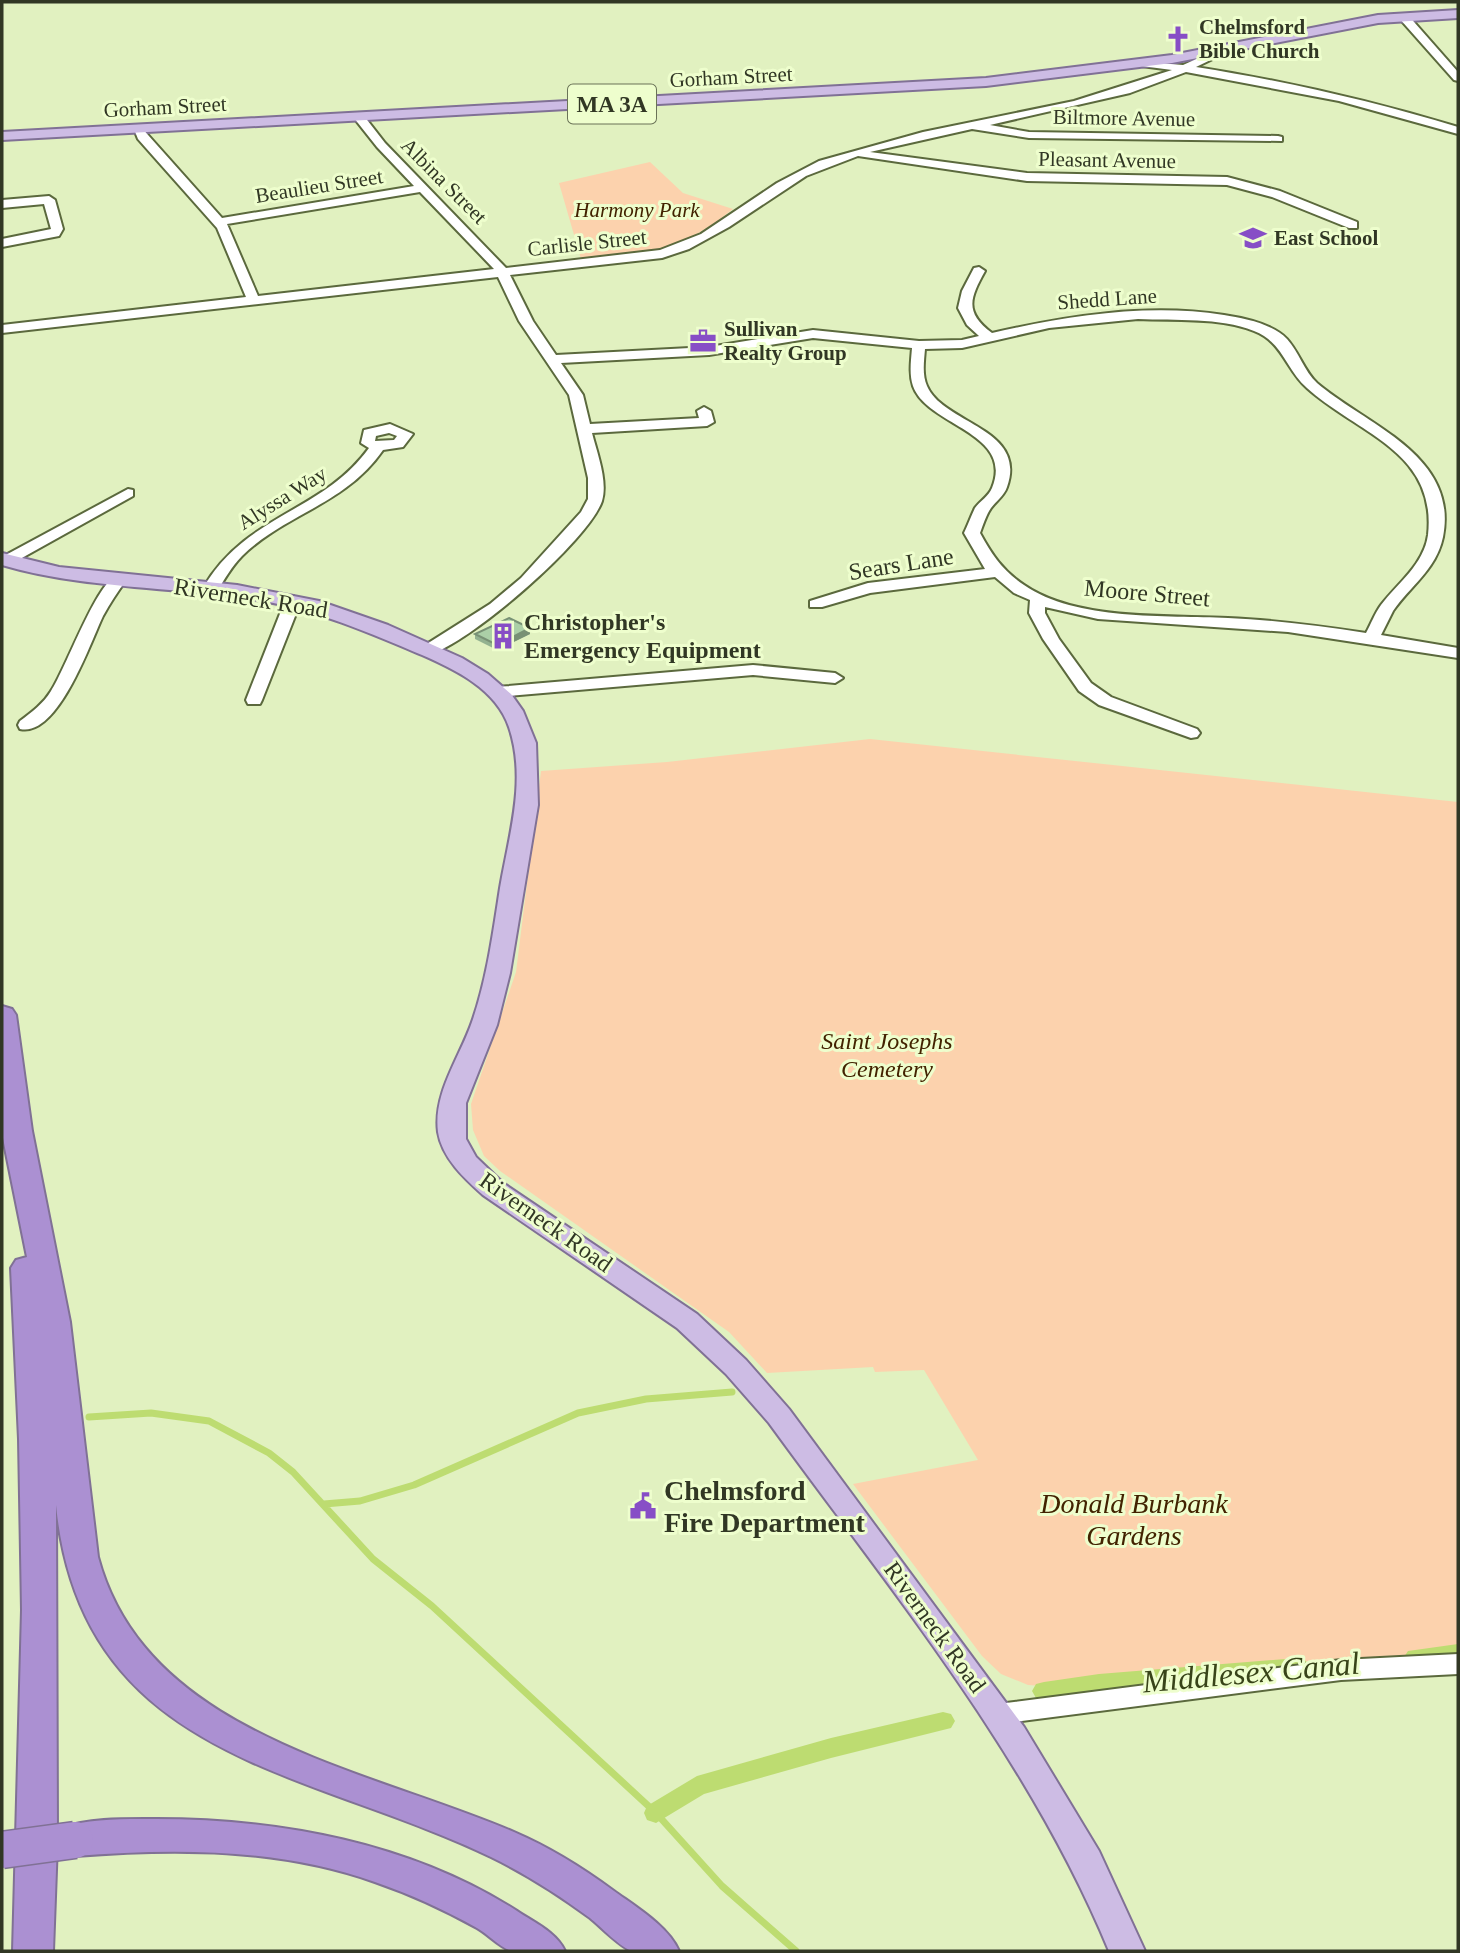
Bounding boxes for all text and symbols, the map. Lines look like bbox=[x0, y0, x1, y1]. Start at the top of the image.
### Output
place label: Chelmsford Bible Church bbox=[1199, 15, 1320, 63]
church icon: Chelmsford Bible Church bbox=[1163, 24, 1193, 54]
street label: Gorham Street bbox=[669, 62, 793, 92]
road number: MA 3A bbox=[568, 85, 656, 124]
street label: Gorham Street bbox=[103, 92, 227, 122]
street label: Biltmore Avenue bbox=[1053, 105, 1195, 131]
street label: Albina Street bbox=[396, 133, 492, 229]
street label: Pleasant Avenue bbox=[1038, 147, 1176, 173]
street label: Beaulieu Street bbox=[253, 164, 385, 208]
park label: Harmony Park bbox=[573, 198, 700, 222]
school or university icon: East School bbox=[1238, 223, 1268, 253]
street label: Carlisle Street bbox=[526, 225, 648, 261]
place label: East School bbox=[1274, 226, 1379, 250]
street label: Shedd Lane bbox=[1056, 284, 1158, 314]
place label: Sullivan Realty Group bbox=[724, 317, 847, 365]
office icon: Sullivan Realty Group bbox=[688, 326, 718, 356]
street label: Alyssa Way bbox=[233, 461, 331, 535]
street label: Sears Lane bbox=[847, 543, 955, 585]
street label: Riverneck Road bbox=[172, 573, 330, 623]
street label: Moore Street bbox=[1083, 575, 1211, 611]
place label: Christopher's Emergency Equipment bbox=[524, 609, 761, 663]
building icon: Christopher's Emergency Equipment bbox=[488, 621, 518, 651]
park label: Saint Josephs Cemetery bbox=[821, 1028, 953, 1082]
street label: Riverneck Road bbox=[475, 1167, 617, 1277]
place label: Chelmsford Fire Department bbox=[664, 1475, 866, 1538]
park label: Donald Burbank Gardens bbox=[1039, 1488, 1228, 1551]
public building icon: Chelmsford Fire Department bbox=[628, 1491, 658, 1521]
street label: Riverneck Road bbox=[879, 1557, 991, 1697]
water label: Middlesex Canal bbox=[1140, 1645, 1361, 1700]

